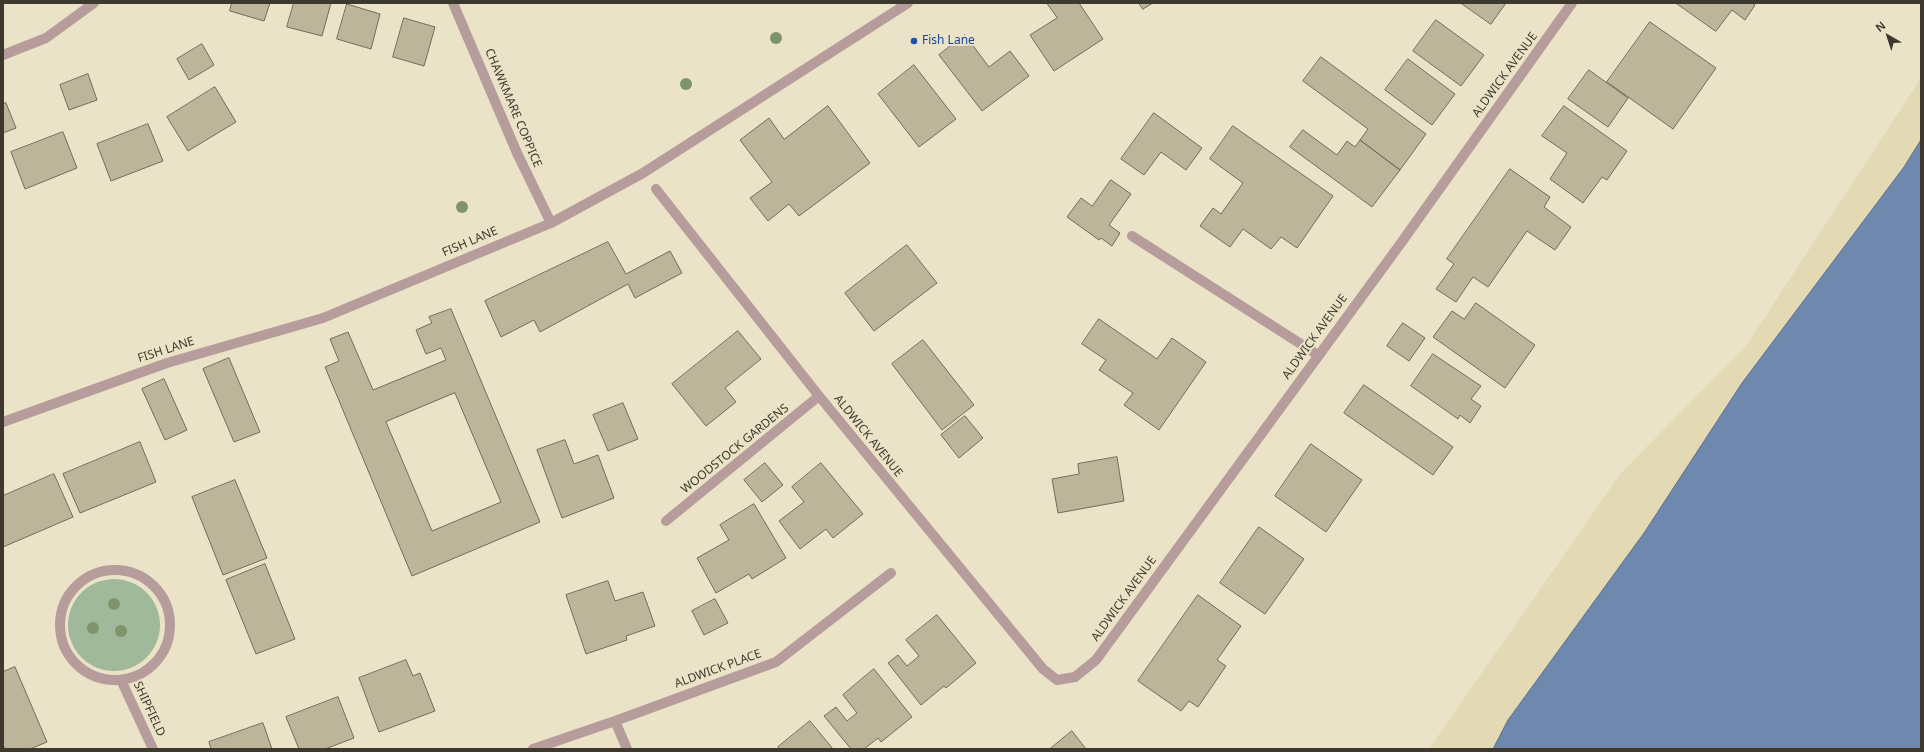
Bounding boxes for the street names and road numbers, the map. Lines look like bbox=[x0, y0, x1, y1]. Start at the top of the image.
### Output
street label: ALDWICK AVENUE bbox=[1469, 30, 1541, 120]
street label: CHAWKMARE COPPICE bbox=[481, 46, 545, 170]
street label: FISH LANE bbox=[440, 224, 500, 260]
street label: ALDWICK AVENUE bbox=[1279, 292, 1351, 382]
street label: FISH LANE bbox=[136, 334, 196, 366]
street label: ALDWICK AVENUE bbox=[830, 392, 906, 480]
street label: WOODSTOCK GARDENS bbox=[678, 401, 792, 497]
street label: ALDWICK AVENUE bbox=[1088, 554, 1160, 644]
street label: ALDWICK PLACE bbox=[673, 647, 763, 691]
street label: SHIPFIELD bbox=[130, 679, 168, 739]

